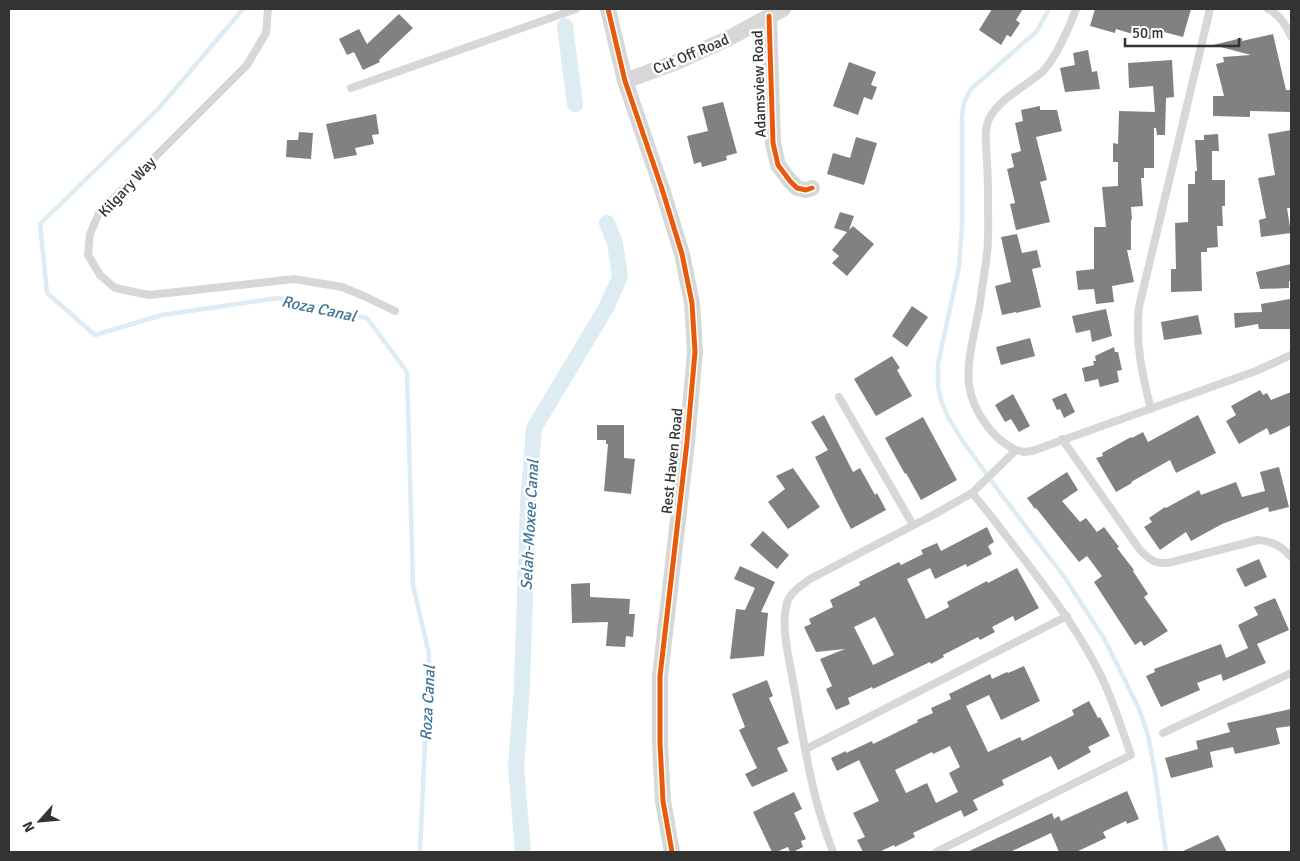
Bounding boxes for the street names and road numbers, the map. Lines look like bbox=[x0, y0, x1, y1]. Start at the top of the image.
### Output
street label: Cut Off Road bbox=[650, 30, 732, 78]
street label: Adamsview Road bbox=[748, 30, 770, 138]
street label: Kilgary Way bbox=[95, 153, 159, 221]
street label: Rest Haven Road bbox=[657, 407, 687, 515]

